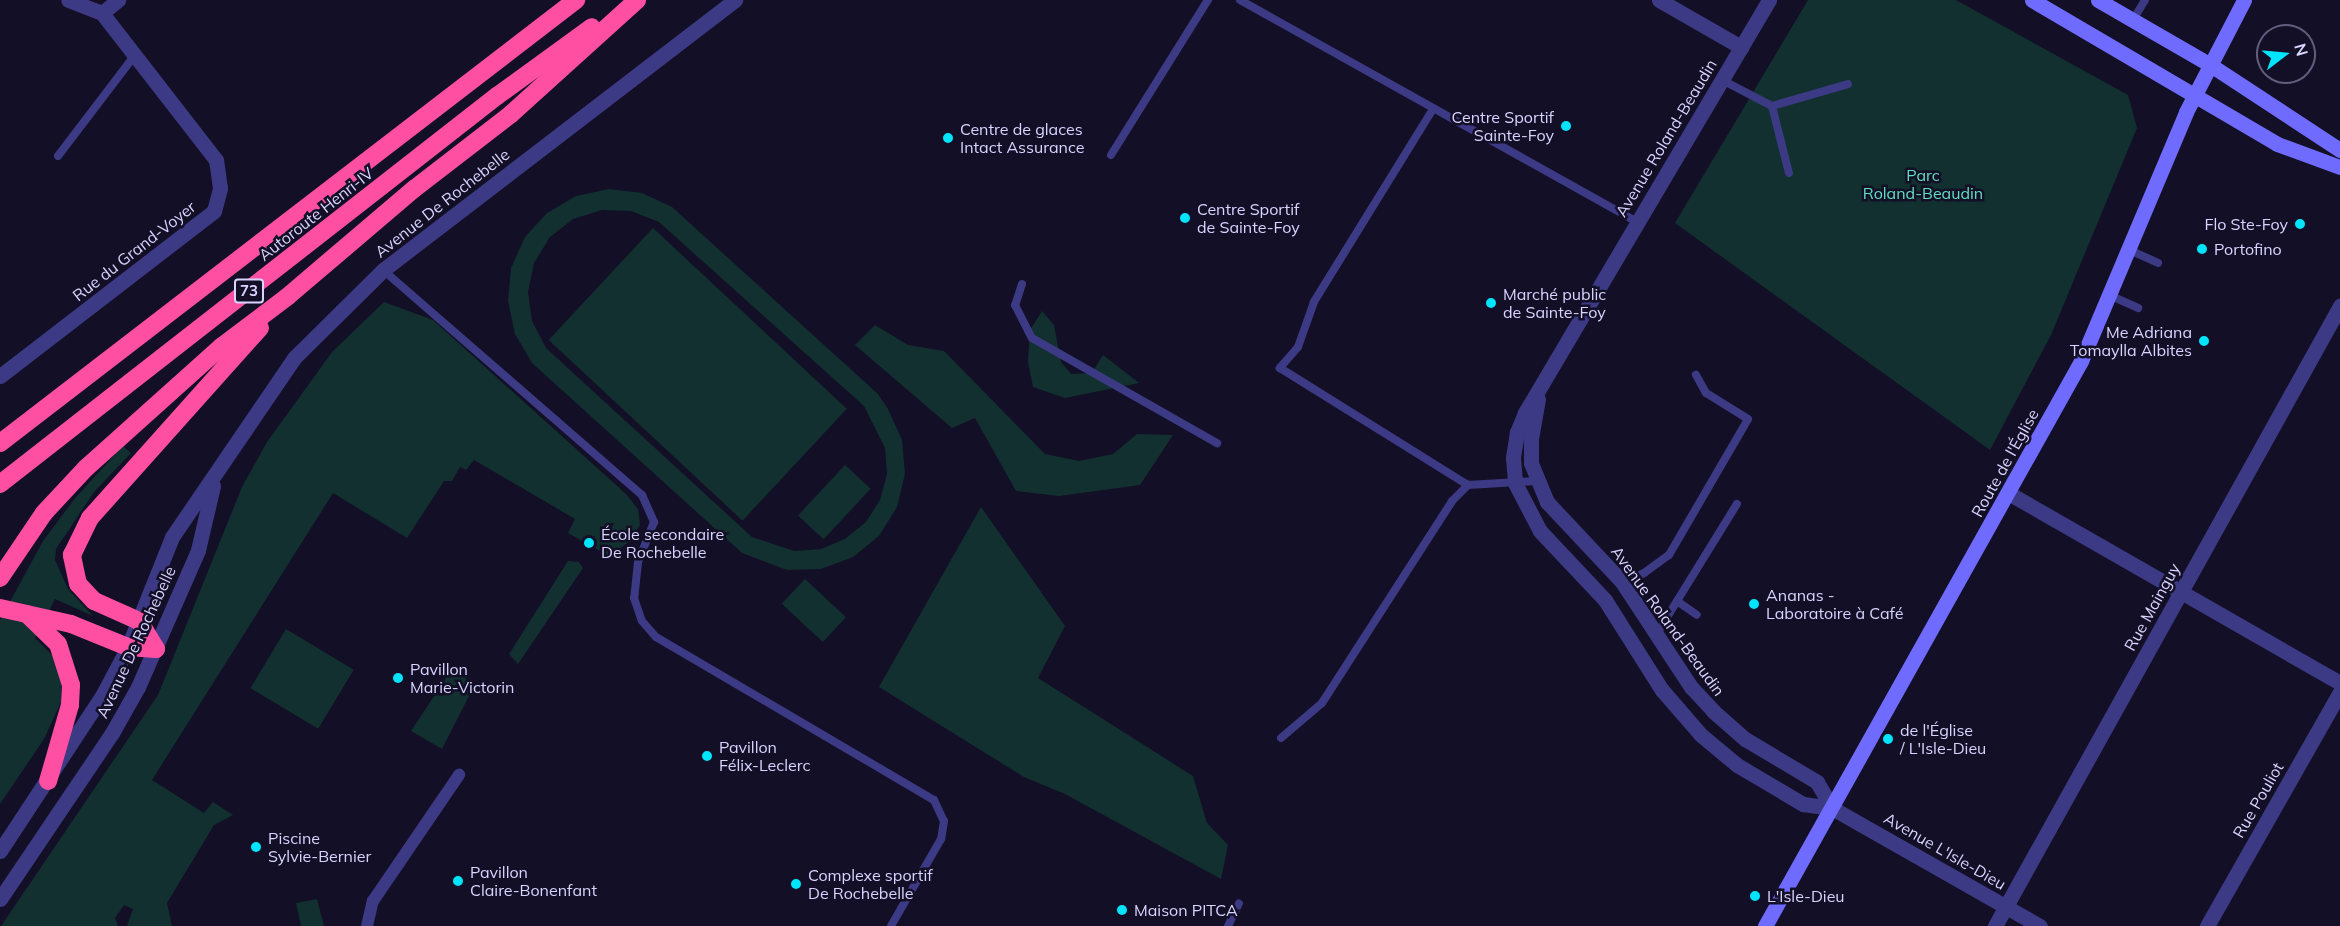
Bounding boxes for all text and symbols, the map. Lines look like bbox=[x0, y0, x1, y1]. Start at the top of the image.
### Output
north arrow bbox=[2256, 24, 2316, 84]
text: N bbox=[2290, 41, 2313, 58]
street label: Avenue Roland-Beaudin bbox=[1611, 56, 1721, 220]
place label: Centre Sportif Sainte-Foy bbox=[1452, 107, 1554, 145]
place label: Centre de glaces Intact Assurance bbox=[960, 119, 1084, 157]
marker: Centre Sportif Sainte-Foy bbox=[1559, 119, 1573, 133]
marker: Centre de glaces Intact Assurance bbox=[941, 131, 955, 145]
street label: Avenue De Rochebelle bbox=[371, 145, 513, 261]
street label: Autoroute Henri-IV bbox=[255, 163, 377, 265]
park label: Parc Roland-Beaudin bbox=[1863, 165, 1983, 203]
street label: Rue du Grand-Voyer bbox=[69, 197, 199, 305]
place label: Centre Sportif de Sainte-Foy bbox=[1197, 199, 1300, 237]
marker: Centre Sportif de Sainte-Foy bbox=[1178, 211, 1192, 225]
place label: Flo Ste-Foy bbox=[2204, 214, 2288, 234]
marker: Flo Ste-Foy bbox=[2293, 217, 2307, 231]
place label: Portofino bbox=[2214, 239, 2282, 259]
marker: Portofino bbox=[2195, 242, 2209, 256]
road number: 73 bbox=[234, 279, 264, 303]
place label: Marché public de Sainte-Foy bbox=[1503, 284, 1606, 322]
marker: Marché public de Sainte-Foy bbox=[1484, 296, 1498, 310]
place label: Me Adriana Tomaylla Albites bbox=[2070, 322, 2192, 360]
marker: Me Adriana Tomaylla Albites bbox=[2197, 334, 2211, 348]
street label: Route de l'Église bbox=[1967, 406, 2043, 520]
place label: École secondaire De Rochebelle bbox=[601, 524, 724, 562]
marker: École secondaire De Rochebelle bbox=[582, 536, 596, 550]
street label: Avenue Roland-Beaudin bbox=[1607, 542, 1729, 700]
street label: Rue Mainguy bbox=[2120, 560, 2184, 654]
street label: Avenue De Rochebelle bbox=[92, 563, 180, 721]
place label: Ananas - Laboratoire à Café bbox=[1766, 585, 1903, 623]
marker: Ananas - Laboratoire à Café bbox=[1747, 597, 1761, 611]
place label: Pavillon Marie-Victorin bbox=[410, 659, 514, 697]
marker: Pavillon Marie-Victorin bbox=[391, 671, 405, 685]
place label: de l'Église / L'Isle-Dieu bbox=[1900, 720, 1986, 758]
marker: de l'Église / L'Isle-Dieu bbox=[1881, 732, 1895, 746]
place label: Pavillon Félix-Leclerc bbox=[719, 737, 810, 775]
marker: Pavillon Félix-Leclerc bbox=[700, 749, 714, 763]
street label: Rue Pouliot bbox=[2229, 759, 2287, 841]
street label: Avenue L'Isle-Dieu bbox=[1881, 808, 2009, 894]
place label: Piscine Sylvie-Bernier bbox=[268, 828, 371, 866]
marker: Piscine Sylvie-Bernier bbox=[249, 840, 263, 854]
place label: Pavillon Claire-Bonenfant bbox=[470, 862, 597, 900]
place label: Complexe sportif De Rochebelle bbox=[808, 865, 933, 903]
marker: Pavillon Claire-Bonenfant bbox=[451, 874, 465, 888]
marker: Complexe sportif De Rochebelle bbox=[789, 877, 803, 891]
place label: L'Isle-Dieu bbox=[1767, 886, 1845, 906]
marker: L'Isle-Dieu bbox=[1748, 889, 1762, 903]
place label: Maison PITCA bbox=[1134, 900, 1238, 920]
marker: Maison PITCA bbox=[1115, 903, 1129, 917]

